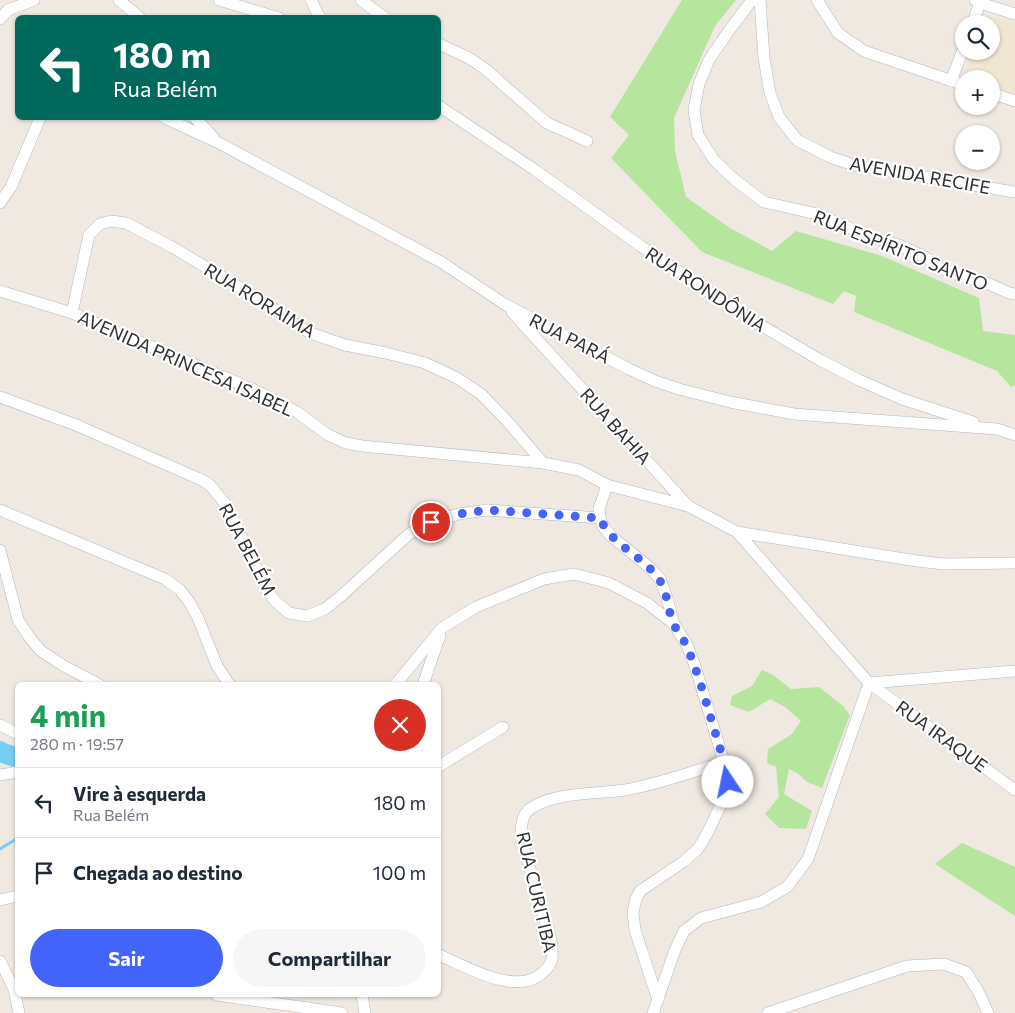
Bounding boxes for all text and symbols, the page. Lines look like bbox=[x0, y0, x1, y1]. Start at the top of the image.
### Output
map controls bbox=[955, 15, 1000, 170]
button: search bbox=[955, 15, 1000, 60]
text: 180 m bbox=[113, 32, 211, 75]
icon: left bbox=[30, 35, 95, 100]
button: + bbox=[955, 70, 1000, 115]
text: Rua Belém bbox=[113, 75, 218, 102]
button: − bbox=[955, 125, 1000, 170]
street label: AVENIDA RECIFE bbox=[848, 152, 992, 198]
street label: RUA ESPÍRITO SANTO bbox=[811, 205, 991, 295]
street label: RUA RONDÔNIA bbox=[642, 242, 770, 336]
street label: RUA RORAIMA bbox=[200, 258, 320, 342]
street label: AVENIDA PRINCESA ISABEL bbox=[75, 305, 297, 421]
street label: RUA PARÁ bbox=[526, 308, 614, 368]
street label: RUA BAHIA bbox=[576, 383, 656, 469]
street label: RUA BELÉM bbox=[215, 499, 281, 599]
pin bbox=[410, 501, 452, 543]
icon: arrive bbox=[417, 508, 445, 536]
street label: RUA IRAQUE bbox=[892, 695, 992, 777]
text: 4 min bbox=[30, 696, 106, 733]
button: close bbox=[374, 699, 426, 751]
text: 280 m · 19:57 bbox=[30, 734, 124, 753]
position arrow bbox=[701, 755, 753, 807]
text: Vire à esquerda bbox=[73, 782, 206, 805]
icon: left bbox=[30, 789, 58, 817]
text: 180 m bbox=[374, 791, 426, 814]
text: Rua Belém bbox=[73, 805, 149, 824]
street label: RUA CURITIBA bbox=[512, 829, 562, 955]
icon: arrive bbox=[30, 859, 58, 887]
text: Chegada ao destino bbox=[73, 861, 243, 884]
text: 100 m bbox=[373, 861, 426, 884]
button: Sair bbox=[30, 929, 223, 987]
button: Compartilhar bbox=[233, 929, 426, 987]

